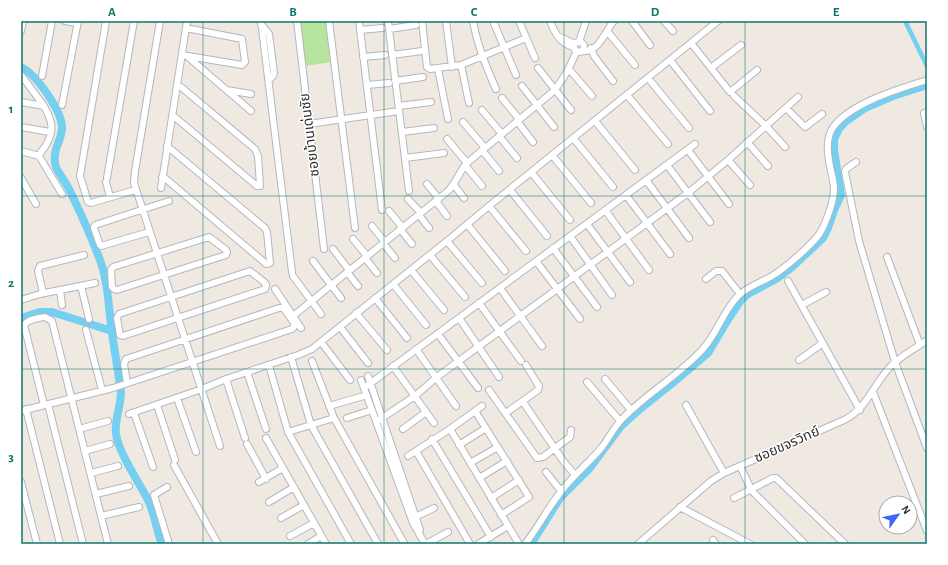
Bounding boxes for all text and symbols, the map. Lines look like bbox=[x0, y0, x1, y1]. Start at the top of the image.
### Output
text: A bbox=[108, 6, 116, 19]
text: B bbox=[289, 6, 297, 19]
text: C bbox=[471, 6, 478, 19]
text: D bbox=[651, 6, 660, 19]
text: E bbox=[833, 6, 840, 19]
street label: ซอยบ้านเด่นชัย bbox=[296, 92, 322, 178]
text: 1 bbox=[9, 103, 13, 116]
text: 2 bbox=[8, 277, 14, 290]
street label: ซอยขจรวิทย์ bbox=[752, 424, 822, 466]
text: 3 bbox=[8, 451, 14, 464]
north arrow bbox=[878, 495, 918, 535]
text: N bbox=[899, 504, 913, 516]

